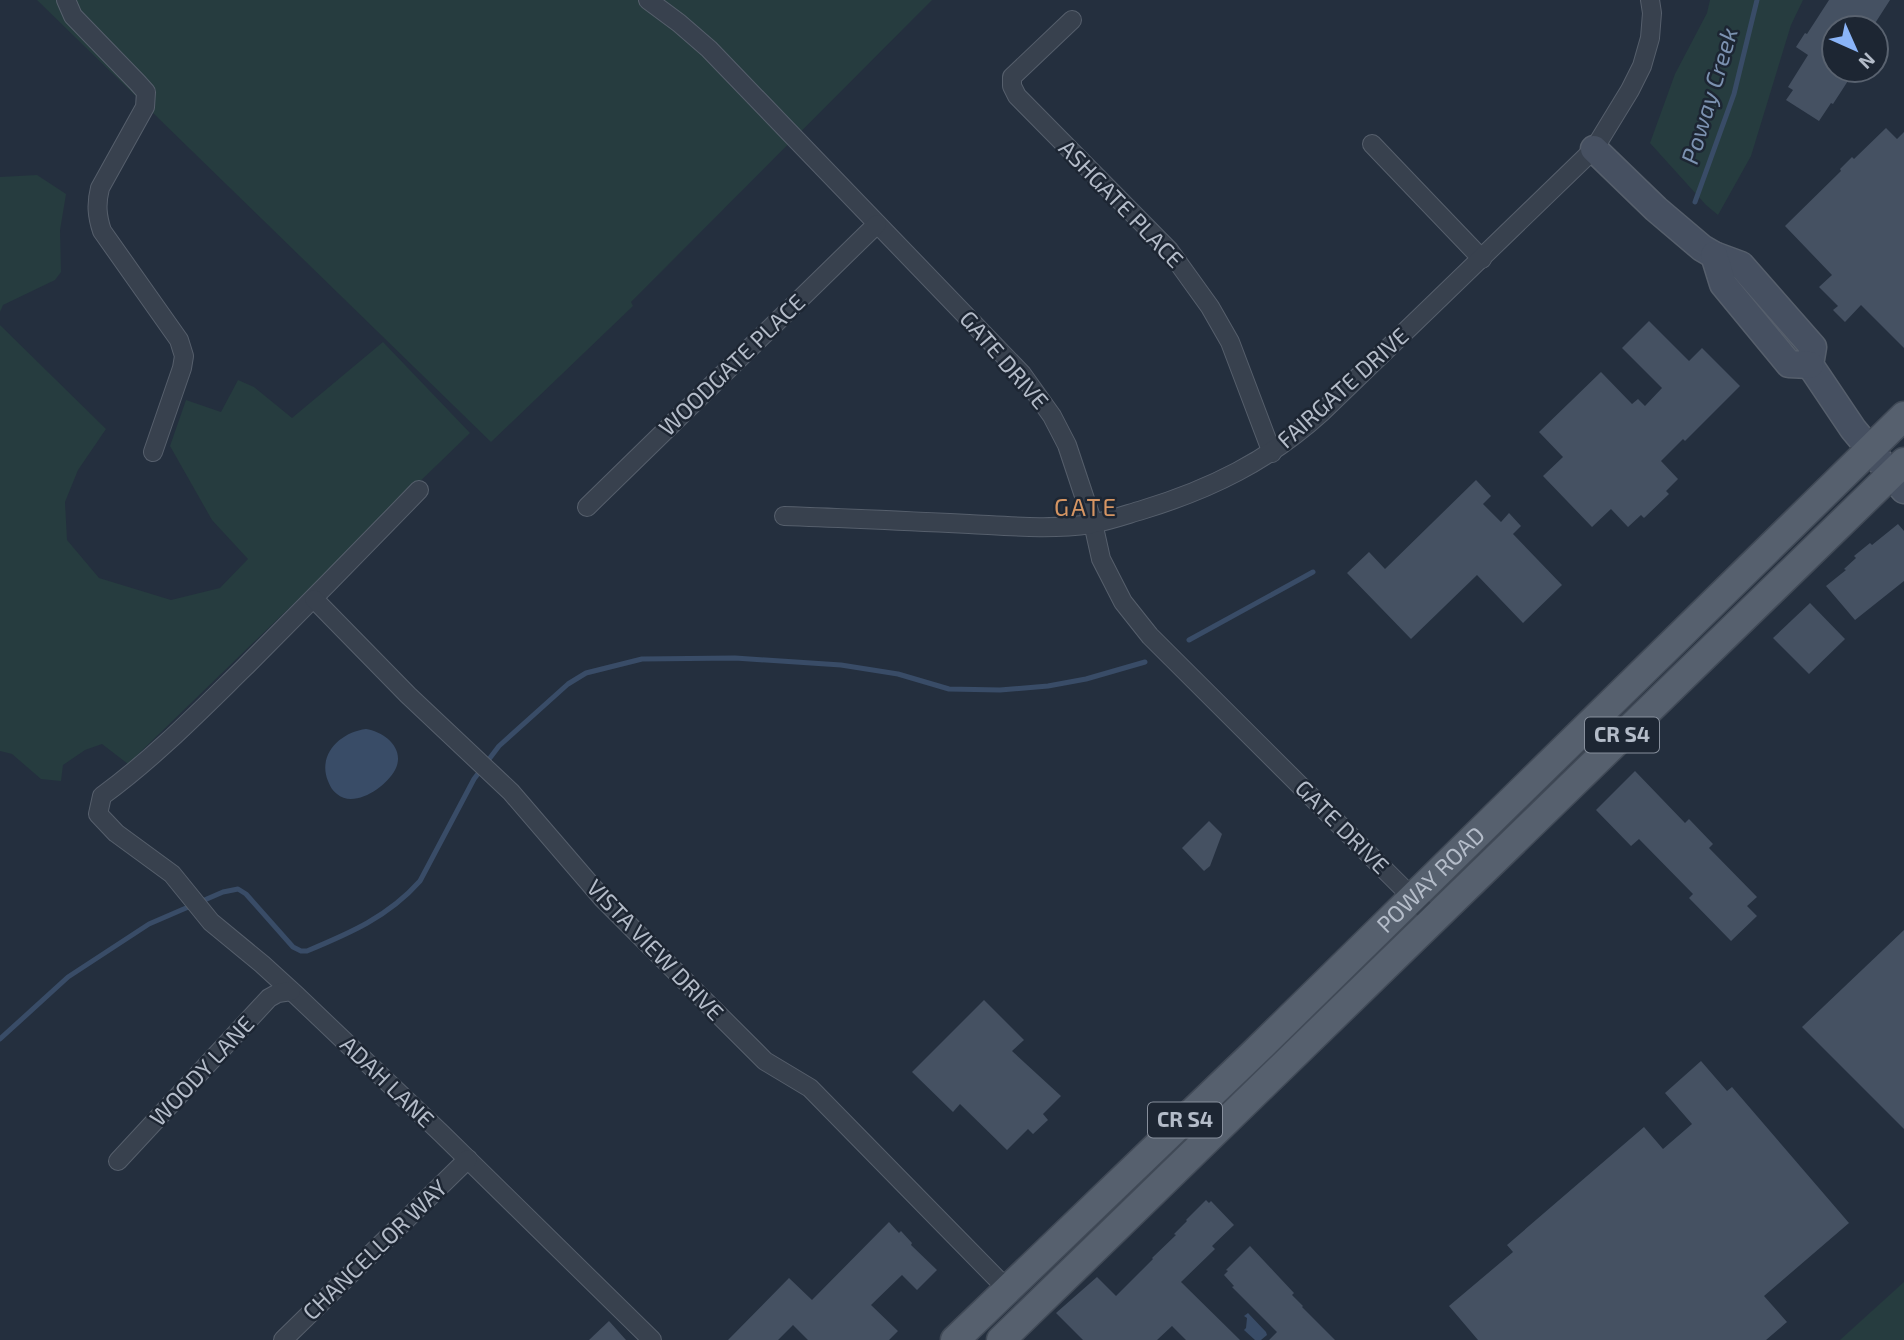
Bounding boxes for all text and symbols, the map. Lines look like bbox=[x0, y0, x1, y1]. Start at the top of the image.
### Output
north arrow bbox=[1820, 14, 1890, 84]
water label: Poway Creek bbox=[1674, 24, 1743, 167]
text: N bbox=[1854, 48, 1880, 74]
street label: ASHGATE PLACE bbox=[1054, 134, 1190, 273]
street label: WOODGATE PLACE bbox=[652, 287, 810, 441]
street label: GATE DRIVE bbox=[954, 304, 1055, 414]
street label: FAIRGATE DRIVE bbox=[1271, 321, 1414, 454]
district label: GATE bbox=[1054, 492, 1118, 521]
road number: CR S4 bbox=[1585, 718, 1659, 752]
street label: GATE DRIVE bbox=[1290, 774, 1395, 879]
street label: POWAY ROAD bbox=[1370, 820, 1490, 938]
street label: VISTA VIEW DRIVE bbox=[581, 873, 730, 1026]
street label: WOODY LANE bbox=[143, 1009, 259, 1131]
street label: ADAH LANE bbox=[335, 1030, 440, 1133]
road number: CR S4 bbox=[1148, 1102, 1222, 1138]
street label: CHANCELLOR WAY bbox=[296, 1173, 452, 1325]

